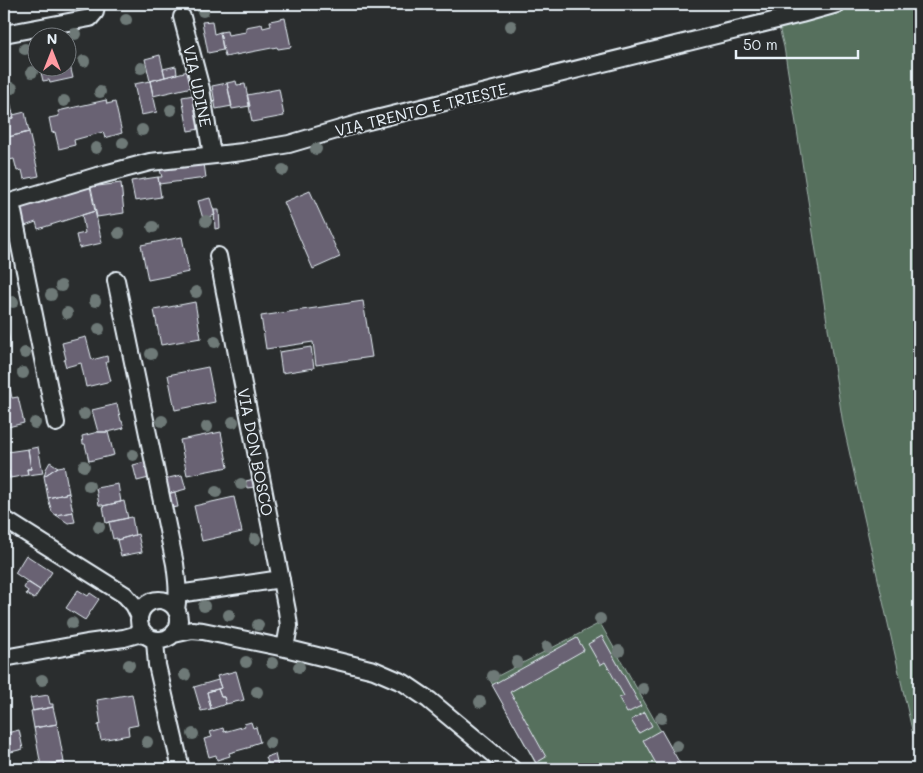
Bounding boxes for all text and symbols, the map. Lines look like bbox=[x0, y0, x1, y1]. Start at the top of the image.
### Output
north arrow bbox=[28, 28, 78, 78]
scale bar bbox=[736, 28, 858, 60]
text: N bbox=[47, 29, 57, 48]
text: 50 m bbox=[743, 34, 778, 54]
street label: VIA UDINE bbox=[179, 43, 217, 129]
street label: VIA TRENTO E TRIESTE bbox=[333, 77, 509, 141]
street label: VIA DON BOSCO bbox=[233, 386, 279, 518]

